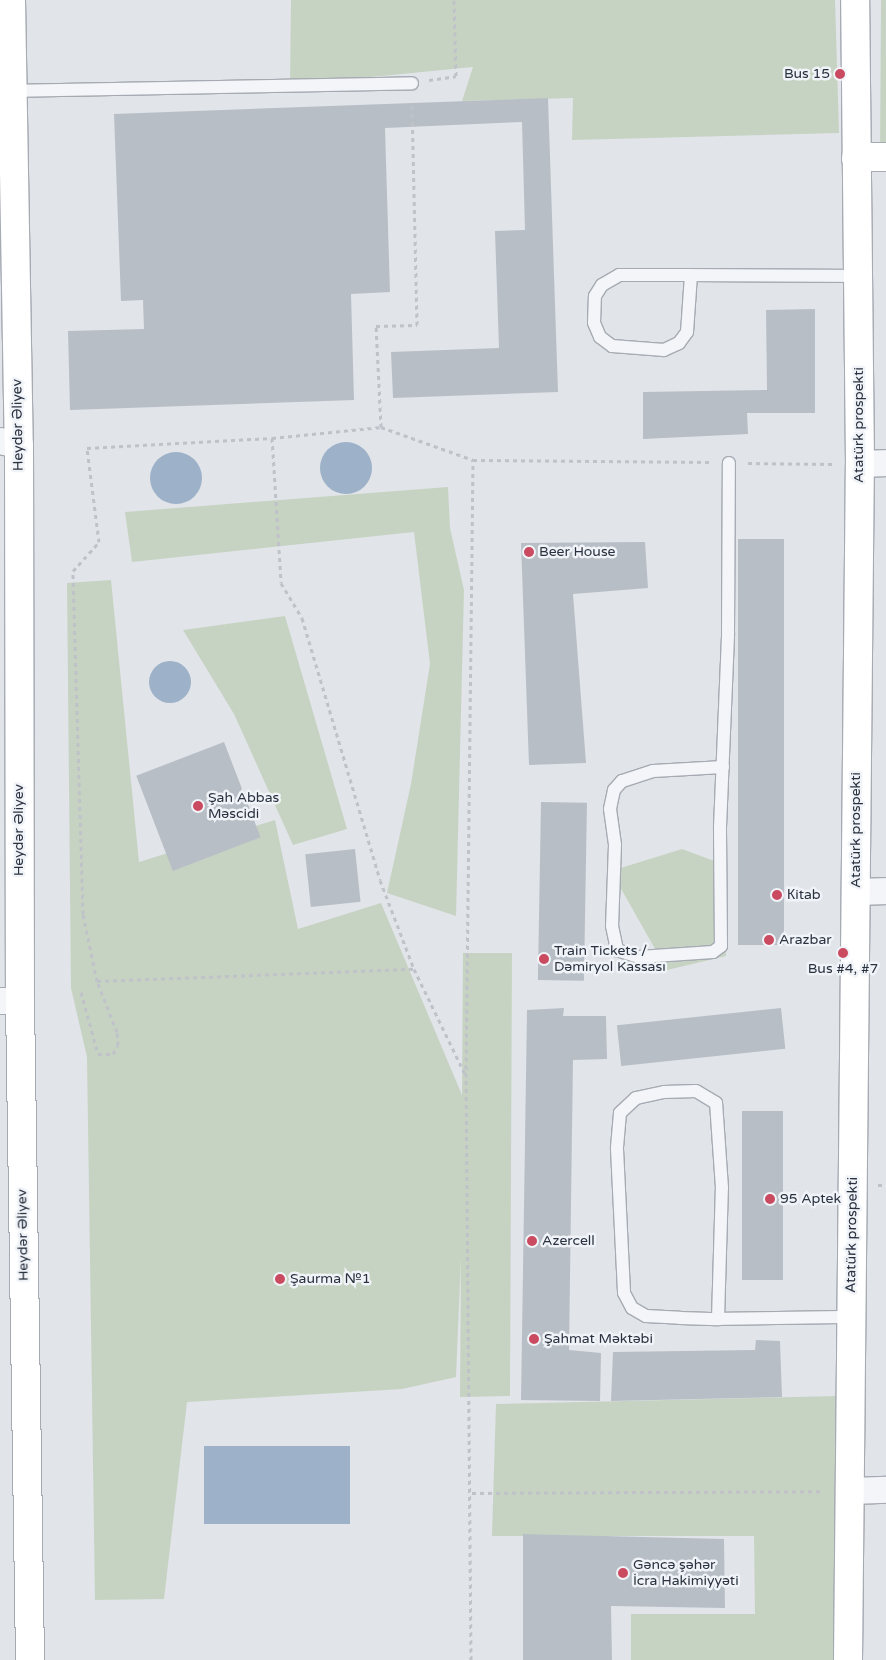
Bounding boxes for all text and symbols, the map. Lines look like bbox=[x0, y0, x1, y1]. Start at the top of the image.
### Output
place label: Bus 15 bbox=[784, 66, 830, 82]
marker: Bus 15 bbox=[834, 68, 846, 80]
street label: Atatürk prospekti bbox=[851, 367, 867, 483]
street label: Heydər Əliyev bbox=[9, 379, 27, 471]
place label: Beer House bbox=[539, 544, 616, 560]
marker: Beer House bbox=[523, 546, 535, 558]
street label: Atatürk prospekti bbox=[848, 772, 864, 888]
street label: Heydər Əliyev bbox=[11, 784, 27, 876]
place label: Şah Abbas Məscidi bbox=[208, 790, 279, 822]
marker: Şah Abbas Məscidi bbox=[192, 800, 204, 812]
place label: Кitab bbox=[787, 887, 821, 903]
marker: Кitab bbox=[771, 889, 783, 901]
place label: Arazbar bbox=[779, 932, 832, 948]
marker: Arazbar bbox=[763, 934, 775, 946]
place label: Train Tickets / Dəmiryol Kassası bbox=[554, 943, 666, 976]
marker: Bus #4, #7 bbox=[837, 947, 849, 959]
marker: Train Tickets / Dəmiryol Kassası bbox=[538, 953, 550, 965]
place label: Bus #4, #7 bbox=[808, 961, 878, 977]
street label: Atatürk prospekti bbox=[843, 1177, 861, 1293]
street label: Heydər Əliyev bbox=[14, 1189, 32, 1281]
place label: 95 Aptek bbox=[780, 1191, 841, 1207]
marker: 95 Aptek bbox=[764, 1193, 776, 1205]
place label: Azercell bbox=[542, 1233, 595, 1249]
marker: Azercell bbox=[526, 1235, 538, 1247]
place label: Şaurma №1 bbox=[290, 1271, 371, 1287]
marker: Şaurma №1 bbox=[274, 1273, 286, 1285]
place label: Şahmat Məktəbi bbox=[544, 1331, 653, 1347]
marker: Şahmat Məktəbi bbox=[528, 1333, 540, 1345]
place label: Gəncə şəhər İcra Hakimiyyəti bbox=[633, 1557, 739, 1590]
marker: Gəncə şəhər İcra Hakimiyyəti bbox=[617, 1567, 629, 1579]

